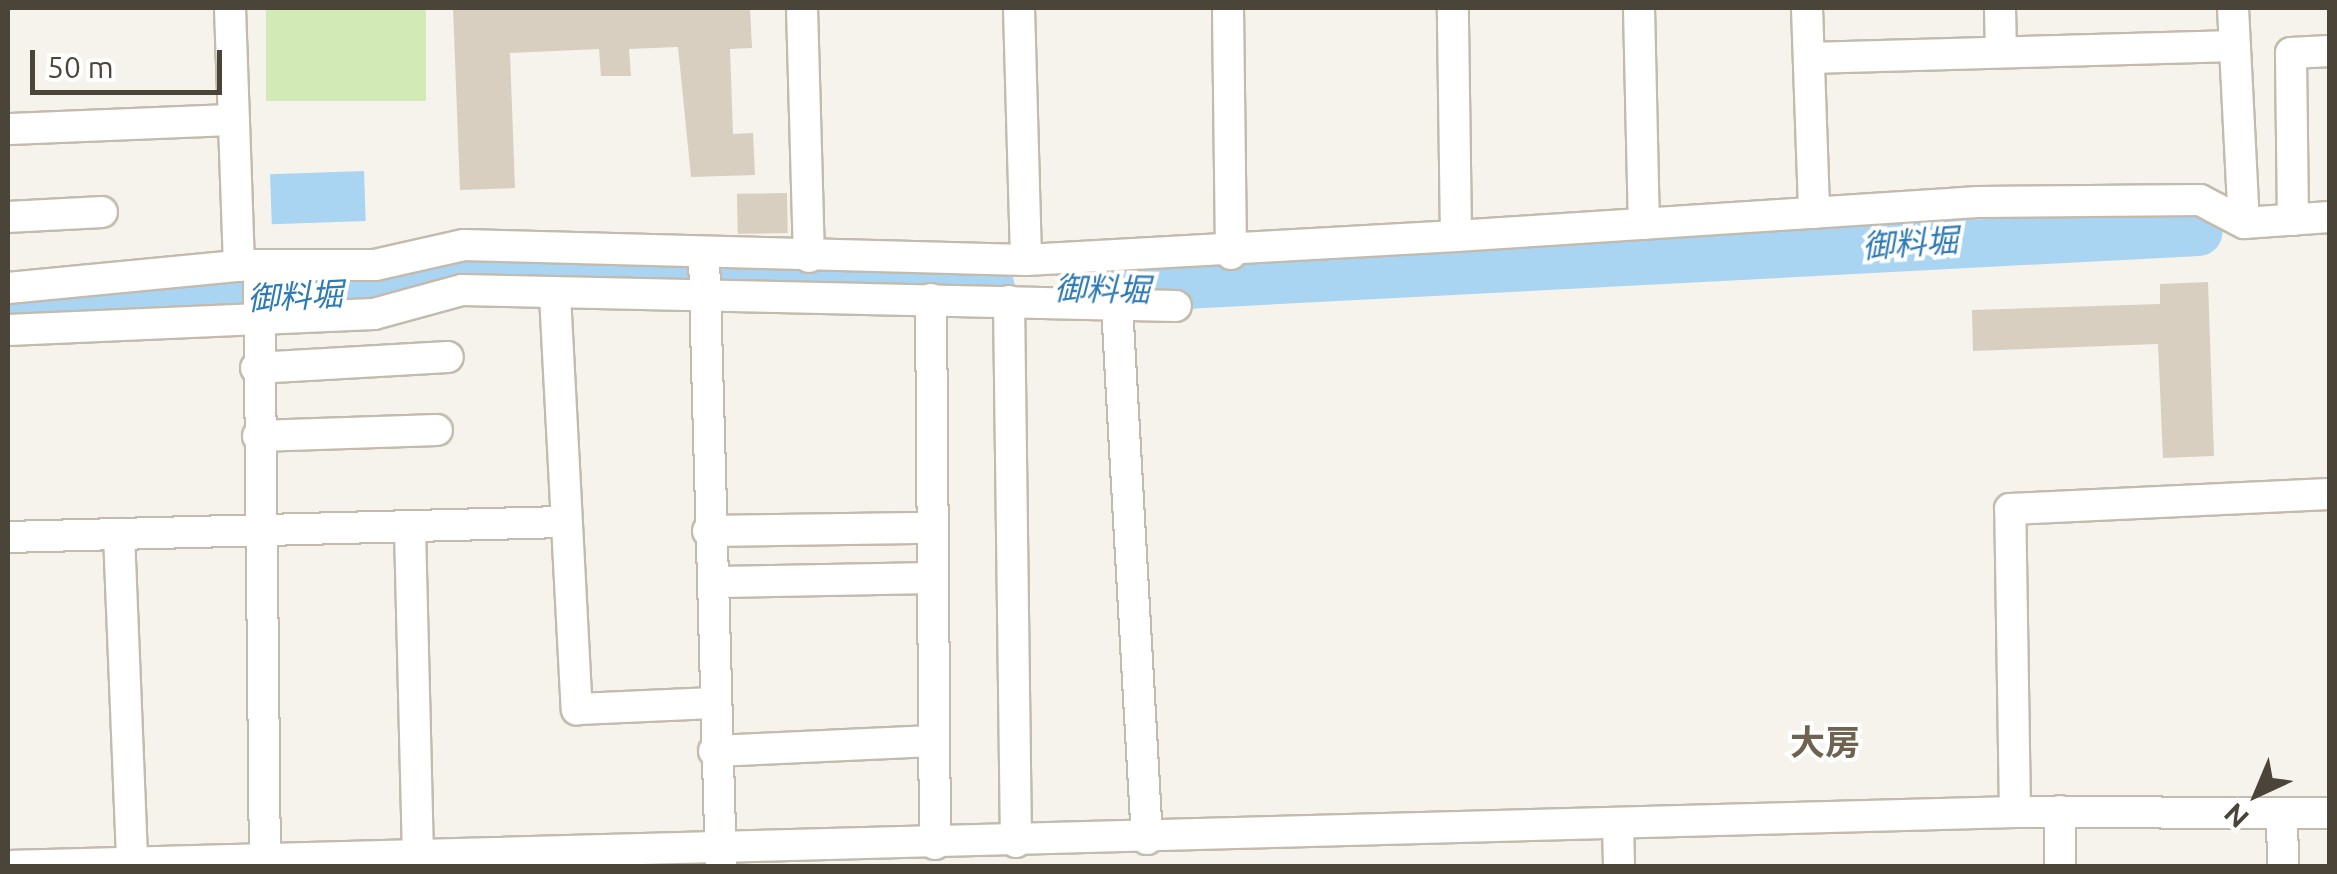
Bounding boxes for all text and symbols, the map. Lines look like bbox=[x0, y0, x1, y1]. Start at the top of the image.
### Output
scale bar bbox=[35, 30, 228, 92]
text: 50 m bbox=[47, 50, 114, 84]
water label: 御料堀 bbox=[1861, 220, 1959, 266]
water label: 御料堀 bbox=[1054, 269, 1150, 309]
water label: 御料堀 bbox=[246, 274, 344, 318]
district label: 大房 bbox=[1790, 721, 1860, 763]
north arrow bbox=[2207, 744, 2307, 844]
text: N bbox=[2218, 798, 2254, 834]

